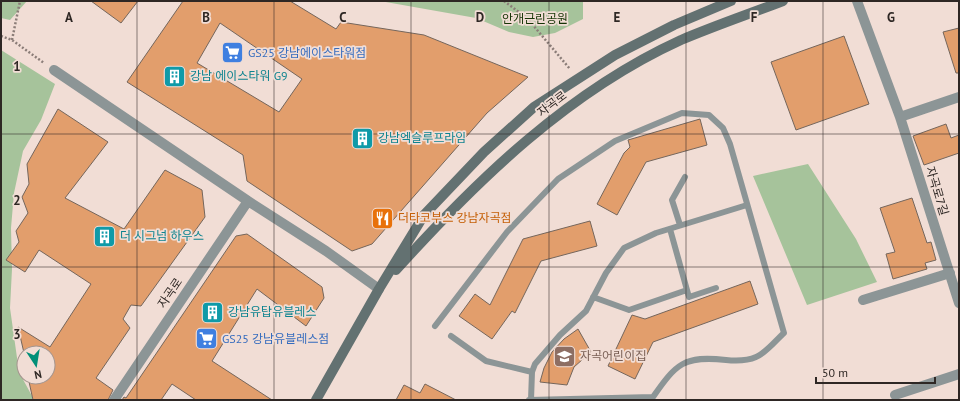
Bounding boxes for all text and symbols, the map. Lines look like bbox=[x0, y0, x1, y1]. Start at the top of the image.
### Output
text: A bbox=[65, 9, 73, 26]
text: B bbox=[202, 9, 210, 26]
text: C bbox=[339, 9, 347, 26]
text: D bbox=[476, 9, 484, 26]
text: E bbox=[614, 9, 621, 26]
text: F bbox=[751, 9, 758, 26]
text: G bbox=[887, 9, 895, 26]
park label: 안개근린공원 bbox=[502, 11, 568, 26]
supermarket icon: GS25 강남에이스타워점 bbox=[219, 40, 245, 66]
place label: GS25 강남에이스타워점 bbox=[248, 45, 366, 60]
text: 1 bbox=[13, 58, 21, 75]
building icon: 강남 에이스타워 G9 bbox=[161, 63, 187, 89]
place label: 강남 에이스타워 G9 bbox=[190, 68, 288, 83]
street label: 자곡로 bbox=[534, 88, 569, 120]
building icon: 강남엑슬루프라임 bbox=[350, 125, 376, 151]
place label: 강남엑슬루프라임 bbox=[378, 130, 466, 145]
street label: 자곡로7길 bbox=[923, 164, 952, 217]
text: 2 bbox=[13, 192, 21, 209]
restaurant icon: 더타코부스 강남자곡점 bbox=[370, 205, 396, 231]
place label: 더타코부스 강남자곡점 bbox=[398, 210, 512, 225]
building icon: 더 시그넘 하우스 bbox=[92, 223, 118, 249]
place label: 더 시그넘 하우스 bbox=[120, 228, 204, 243]
street label: 자곡로 bbox=[154, 275, 185, 311]
building icon: 강남유탑유블레스 bbox=[200, 299, 226, 325]
place label: 강남유탑유블레스 bbox=[228, 304, 316, 319]
text: 3 bbox=[13, 326, 21, 343]
supermarket icon: GS25 강남유블레스점 bbox=[193, 326, 219, 352]
place label: GS25 강남유블레스점 bbox=[222, 331, 329, 346]
school or university icon: 자곡어린이집 bbox=[551, 343, 577, 369]
north arrow bbox=[16, 345, 56, 385]
place label: 자곡어린이집 bbox=[580, 348, 646, 363]
scale bar bbox=[816, 359, 935, 385]
text: 50 m bbox=[822, 365, 848, 380]
text: N bbox=[33, 367, 43, 382]

